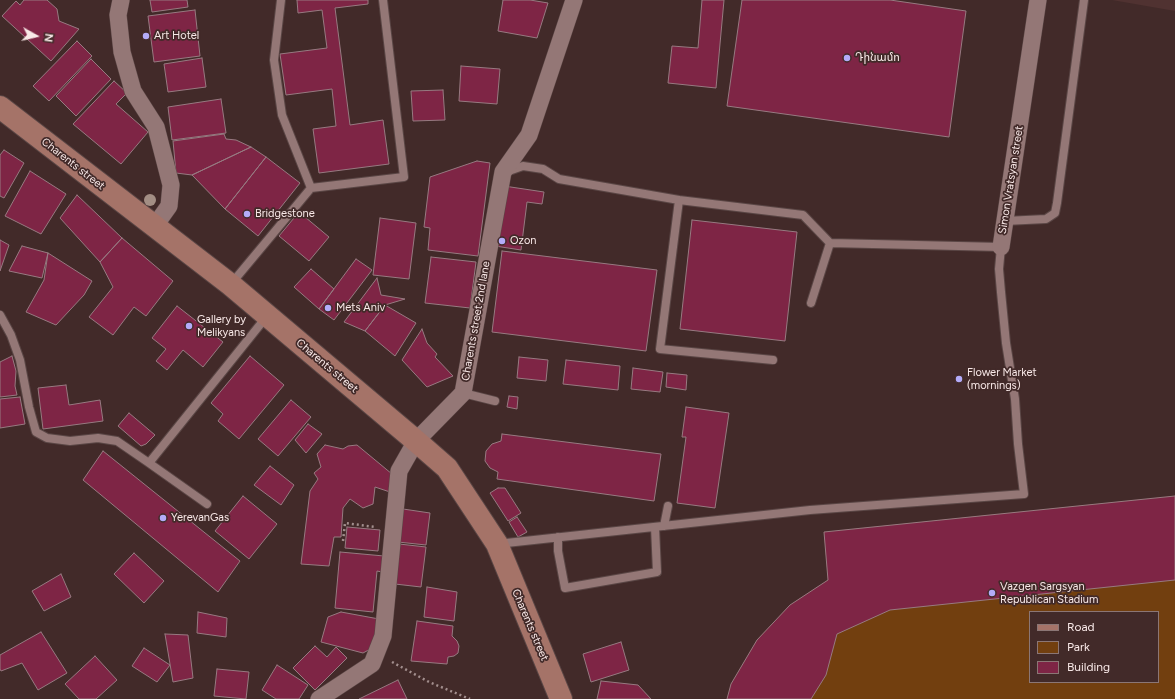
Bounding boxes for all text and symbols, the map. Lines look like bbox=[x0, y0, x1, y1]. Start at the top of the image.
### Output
north arrow bbox=[16, 16, 56, 56]
place label: Art Hotel bbox=[154, 29, 199, 43]
marker: Art Hotel bbox=[141, 31, 151, 41]
text: N bbox=[41, 33, 55, 43]
place label: Դինամո bbox=[855, 51, 900, 65]
marker: Դինամո bbox=[842, 53, 852, 63]
street label: Simon Vratsyan street bbox=[996, 125, 1026, 235]
street label: Charents street bbox=[39, 135, 107, 193]
place label: Bridgestone bbox=[255, 207, 315, 221]
marker: Bridgestone bbox=[242, 209, 252, 219]
place label: Ozon bbox=[510, 234, 536, 248]
marker: Ozon bbox=[497, 236, 507, 246]
street label: Charents street 2nd lane bbox=[459, 260, 493, 382]
place label: Mets Aniv bbox=[336, 301, 385, 315]
marker: Mets Aniv bbox=[323, 303, 333, 313]
place label: Gallery by Melikyans bbox=[197, 313, 246, 339]
marker: Gallery by Melikyans bbox=[184, 321, 194, 331]
street label: Charents street bbox=[293, 336, 361, 396]
place label: Flower Market (mornings) bbox=[967, 366, 1037, 392]
marker: Flower Market (mornings) bbox=[954, 374, 964, 384]
place label: YerevanGas bbox=[171, 511, 229, 525]
marker: YerevanGas bbox=[158, 513, 168, 523]
place label: Vazgen Sargsyan Republican Stadium bbox=[1000, 580, 1098, 606]
street label: Charents street bbox=[509, 587, 551, 663]
marker: Vazgen Sargsyan Republican Stadium bbox=[987, 588, 997, 598]
legend bbox=[1029, 611, 1159, 683]
text: Road bbox=[1067, 620, 1095, 634]
text: Park bbox=[1067, 640, 1090, 654]
text: Building bbox=[1067, 660, 1110, 674]

